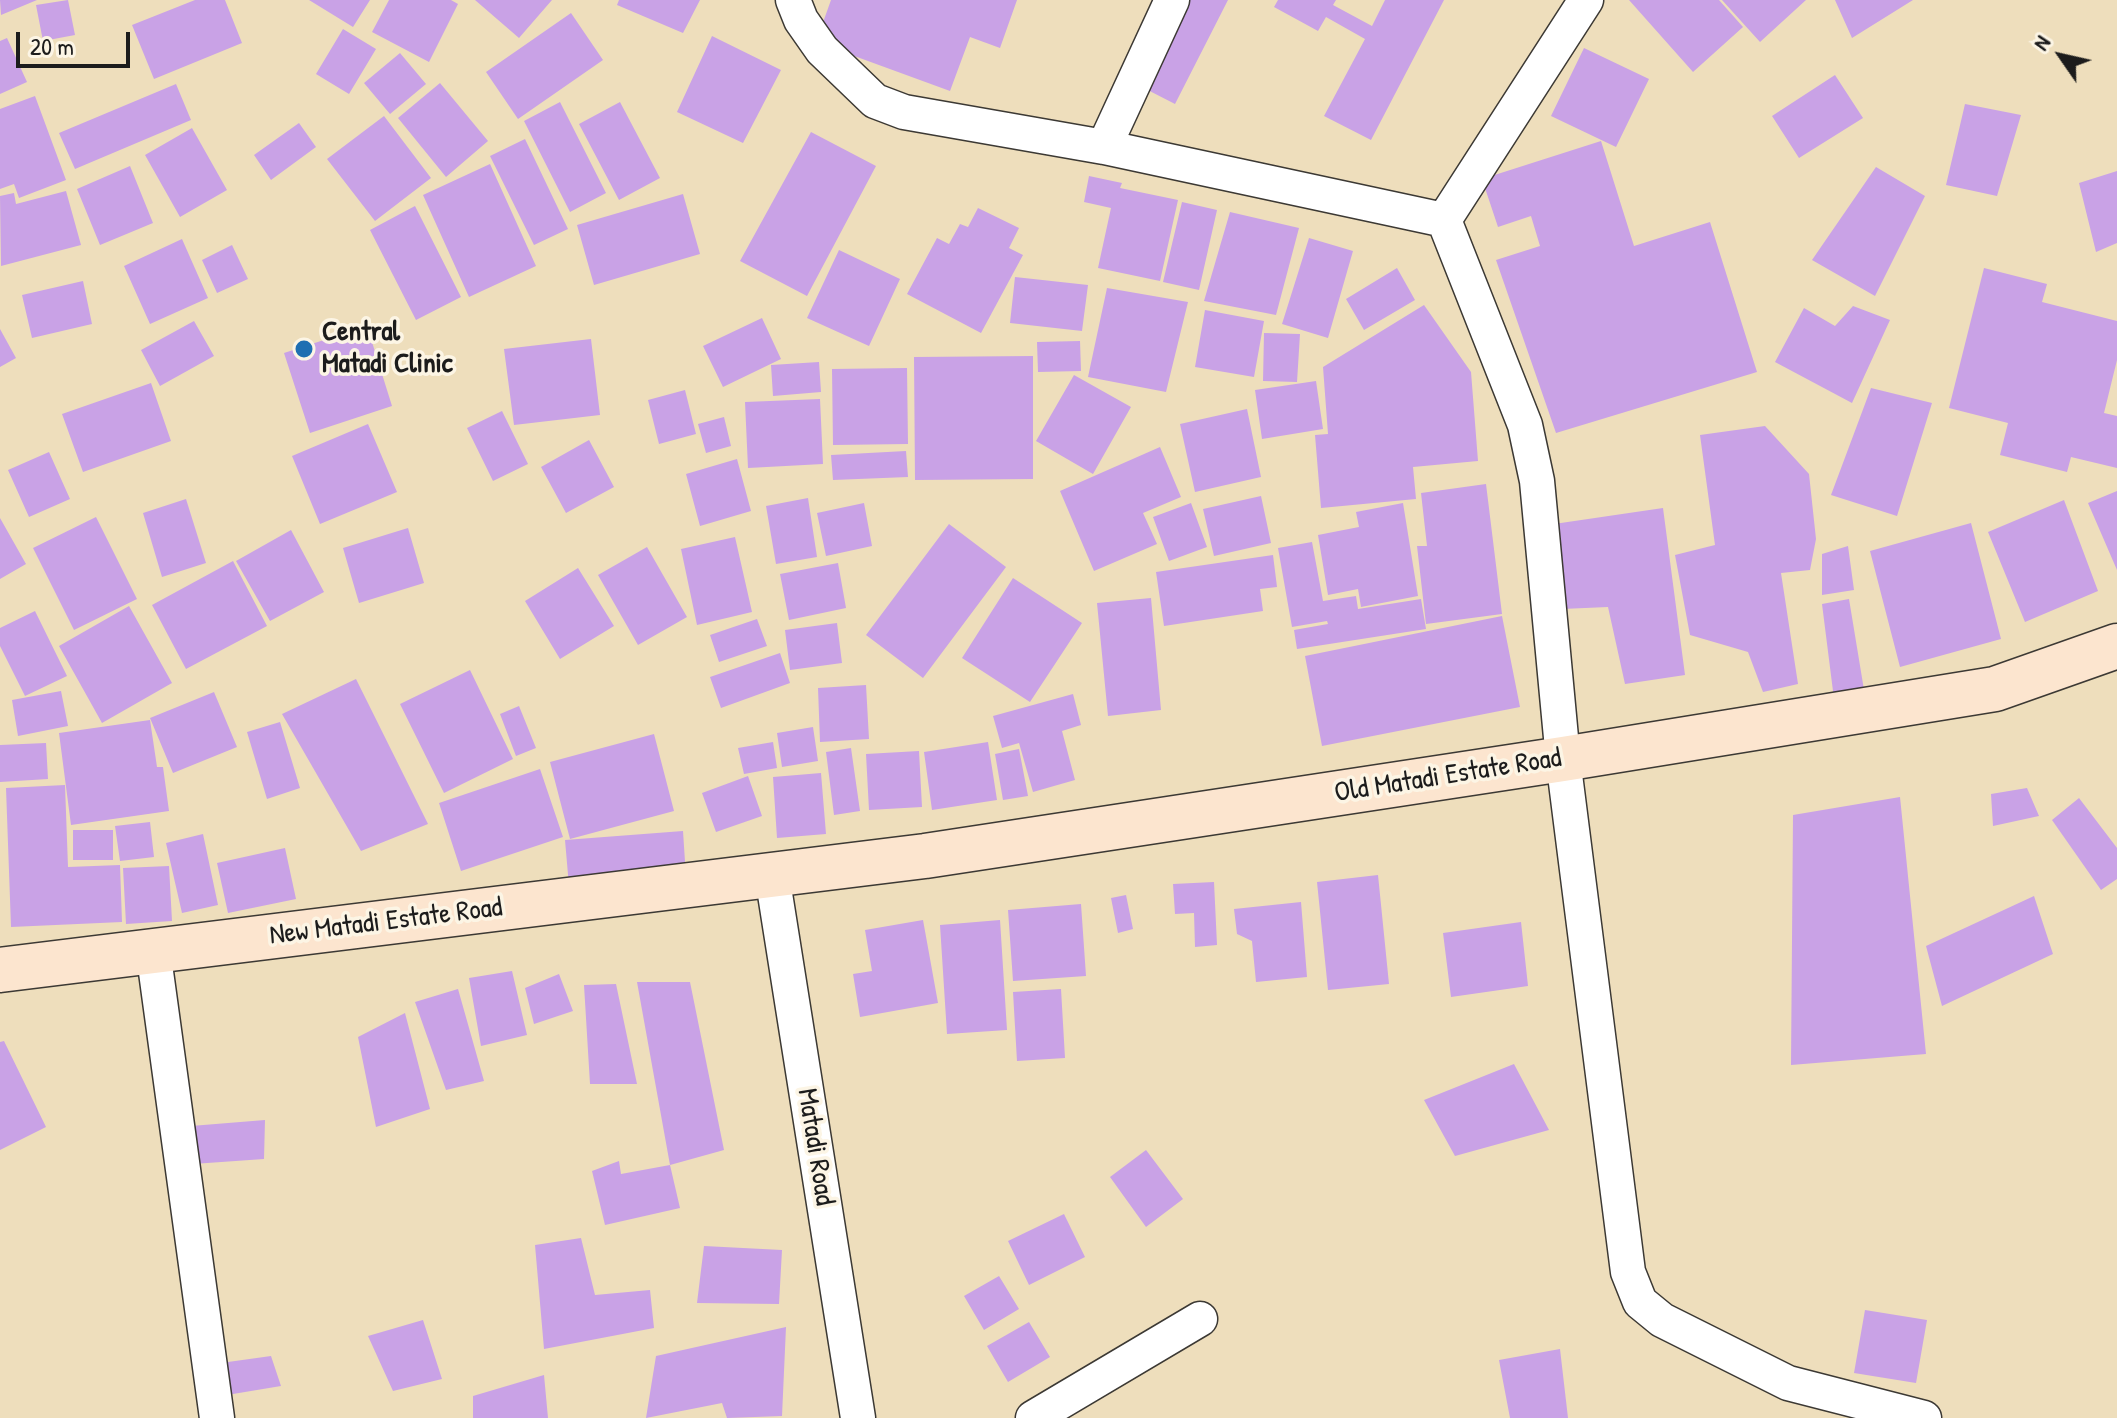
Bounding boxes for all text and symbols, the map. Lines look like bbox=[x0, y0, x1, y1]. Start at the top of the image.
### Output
scale bar bbox=[20, 16, 134, 66]
north arrow bbox=[2021, 16, 2101, 96]
text: N bbox=[2025, 29, 2057, 56]
text: 20 m bbox=[30, 30, 74, 62]
place label: Central Matadi Clinic bbox=[322, 316, 453, 382]
marker: Central Matadi Clinic bbox=[293, 338, 315, 360]
street label: Old Matadi Estate Road bbox=[1332, 741, 1564, 811]
street label: New Matadi Estate Road bbox=[268, 891, 504, 953]
street label: Matadi Road bbox=[789, 1086, 841, 1208]

